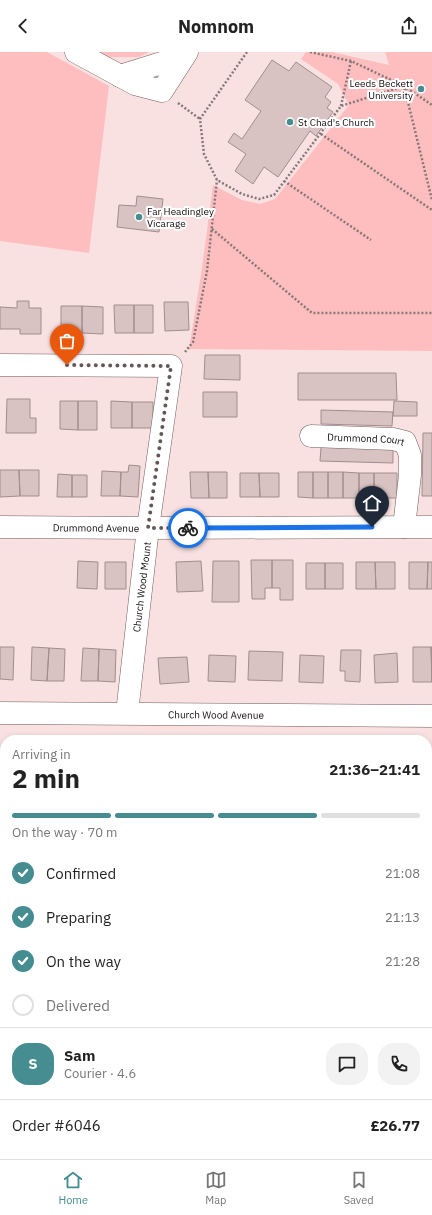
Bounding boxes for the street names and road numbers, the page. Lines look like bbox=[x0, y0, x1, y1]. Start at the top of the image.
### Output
street label: Drummond Court bbox=[327, 430, 407, 448]
street label: Drummond Avenue bbox=[53, 521, 140, 534]
street label: Church Wood Mount bbox=[130, 541, 154, 633]
street label: Church Wood Avenue bbox=[168, 708, 264, 721]

